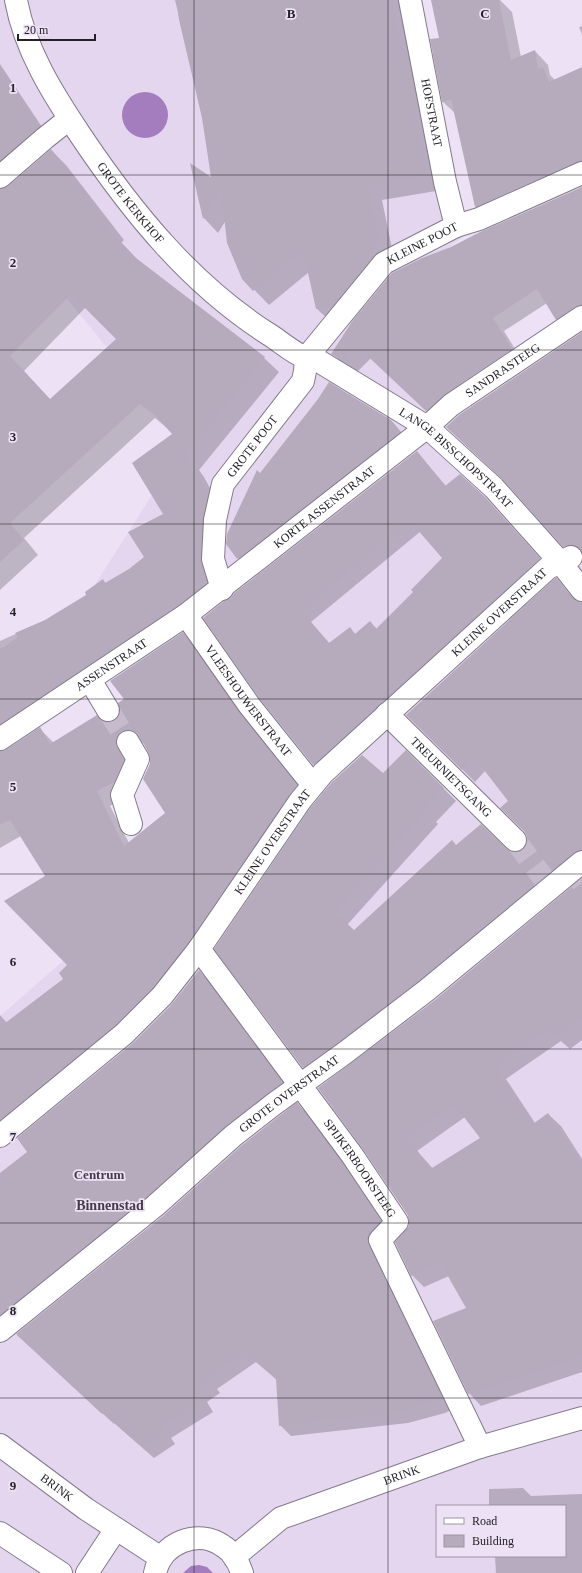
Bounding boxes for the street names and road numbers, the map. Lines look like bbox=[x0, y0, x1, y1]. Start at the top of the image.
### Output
street label: HOFSTRAAT bbox=[418, 78, 445, 149]
street label: GROTE KERKHOF bbox=[94, 159, 167, 247]
street label: KLEINE POOT bbox=[385, 219, 461, 267]
street label: SANDRASTEEG bbox=[463, 340, 543, 400]
street label: LANGE BISSCHOPSTRAAT bbox=[397, 405, 516, 512]
street label: GROTE POOT bbox=[224, 412, 281, 480]
street label: KORTE ASSENSTRAAT bbox=[271, 463, 378, 551]
street label: KLEINE OVERSTRAAT bbox=[449, 565, 550, 659]
street label: ASSENSTRAAT bbox=[73, 635, 151, 694]
street label: VLEESHOUWERSTRAAT bbox=[202, 642, 295, 760]
street label: TREURNIETSGANG bbox=[408, 734, 495, 820]
street label: KLEINE OVERSTRAAT bbox=[231, 786, 314, 897]
street label: GROTE OVERSTRAAT bbox=[236, 1052, 342, 1136]
street label: SPIJKERBOORSTEEG bbox=[321, 1116, 399, 1220]
street label: BRINK bbox=[382, 1462, 422, 1488]
street label: BRINK bbox=[38, 1471, 76, 1504]

